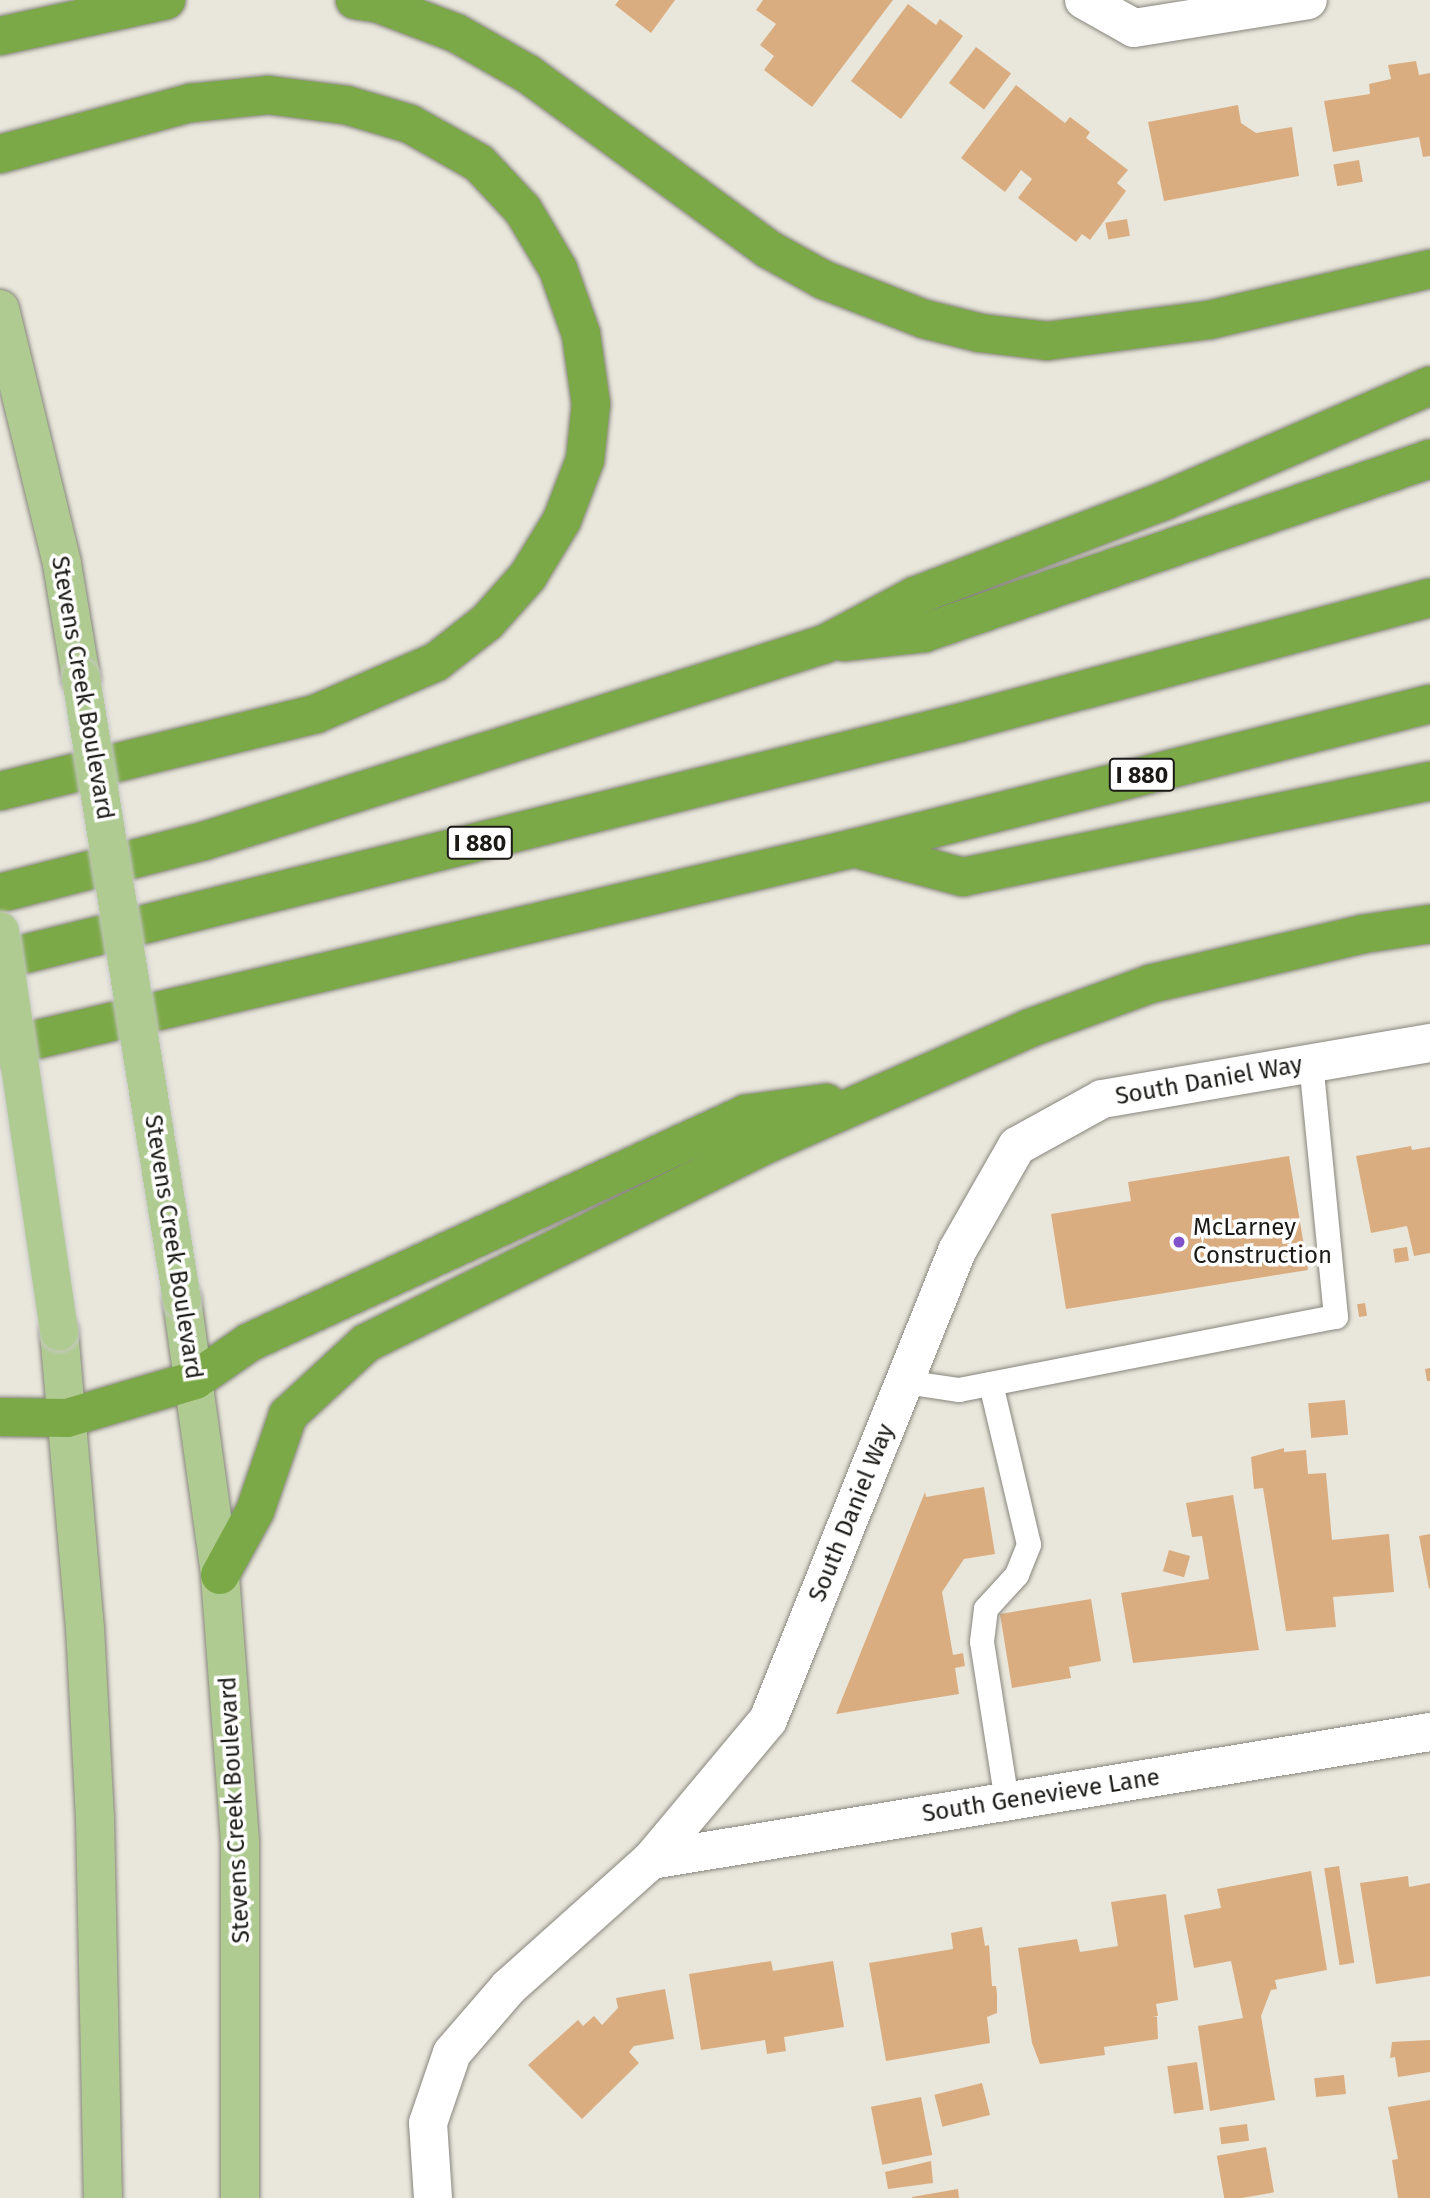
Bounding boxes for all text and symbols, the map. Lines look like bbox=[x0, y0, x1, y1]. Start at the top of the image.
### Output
street label: Stevens Creek Boulevard bbox=[45, 554, 119, 822]
road number: I 880 bbox=[1109, 755, 1175, 794]
road number: I 880 bbox=[447, 824, 513, 862]
street label: South Daniel Way bbox=[1113, 1050, 1305, 1112]
street label: Stevens Creek Boulevard bbox=[138, 1113, 208, 1381]
place label: McLarney Construction bbox=[1193, 1214, 1332, 1270]
marker: McLarney Construction bbox=[1171, 1234, 1187, 1250]
street label: South Daniel Way bbox=[803, 1420, 901, 1606]
street label: Stevens Creek Boulevard bbox=[214, 1676, 256, 1944]
street label: South Genevieve Lane bbox=[920, 1763, 1162, 1829]

